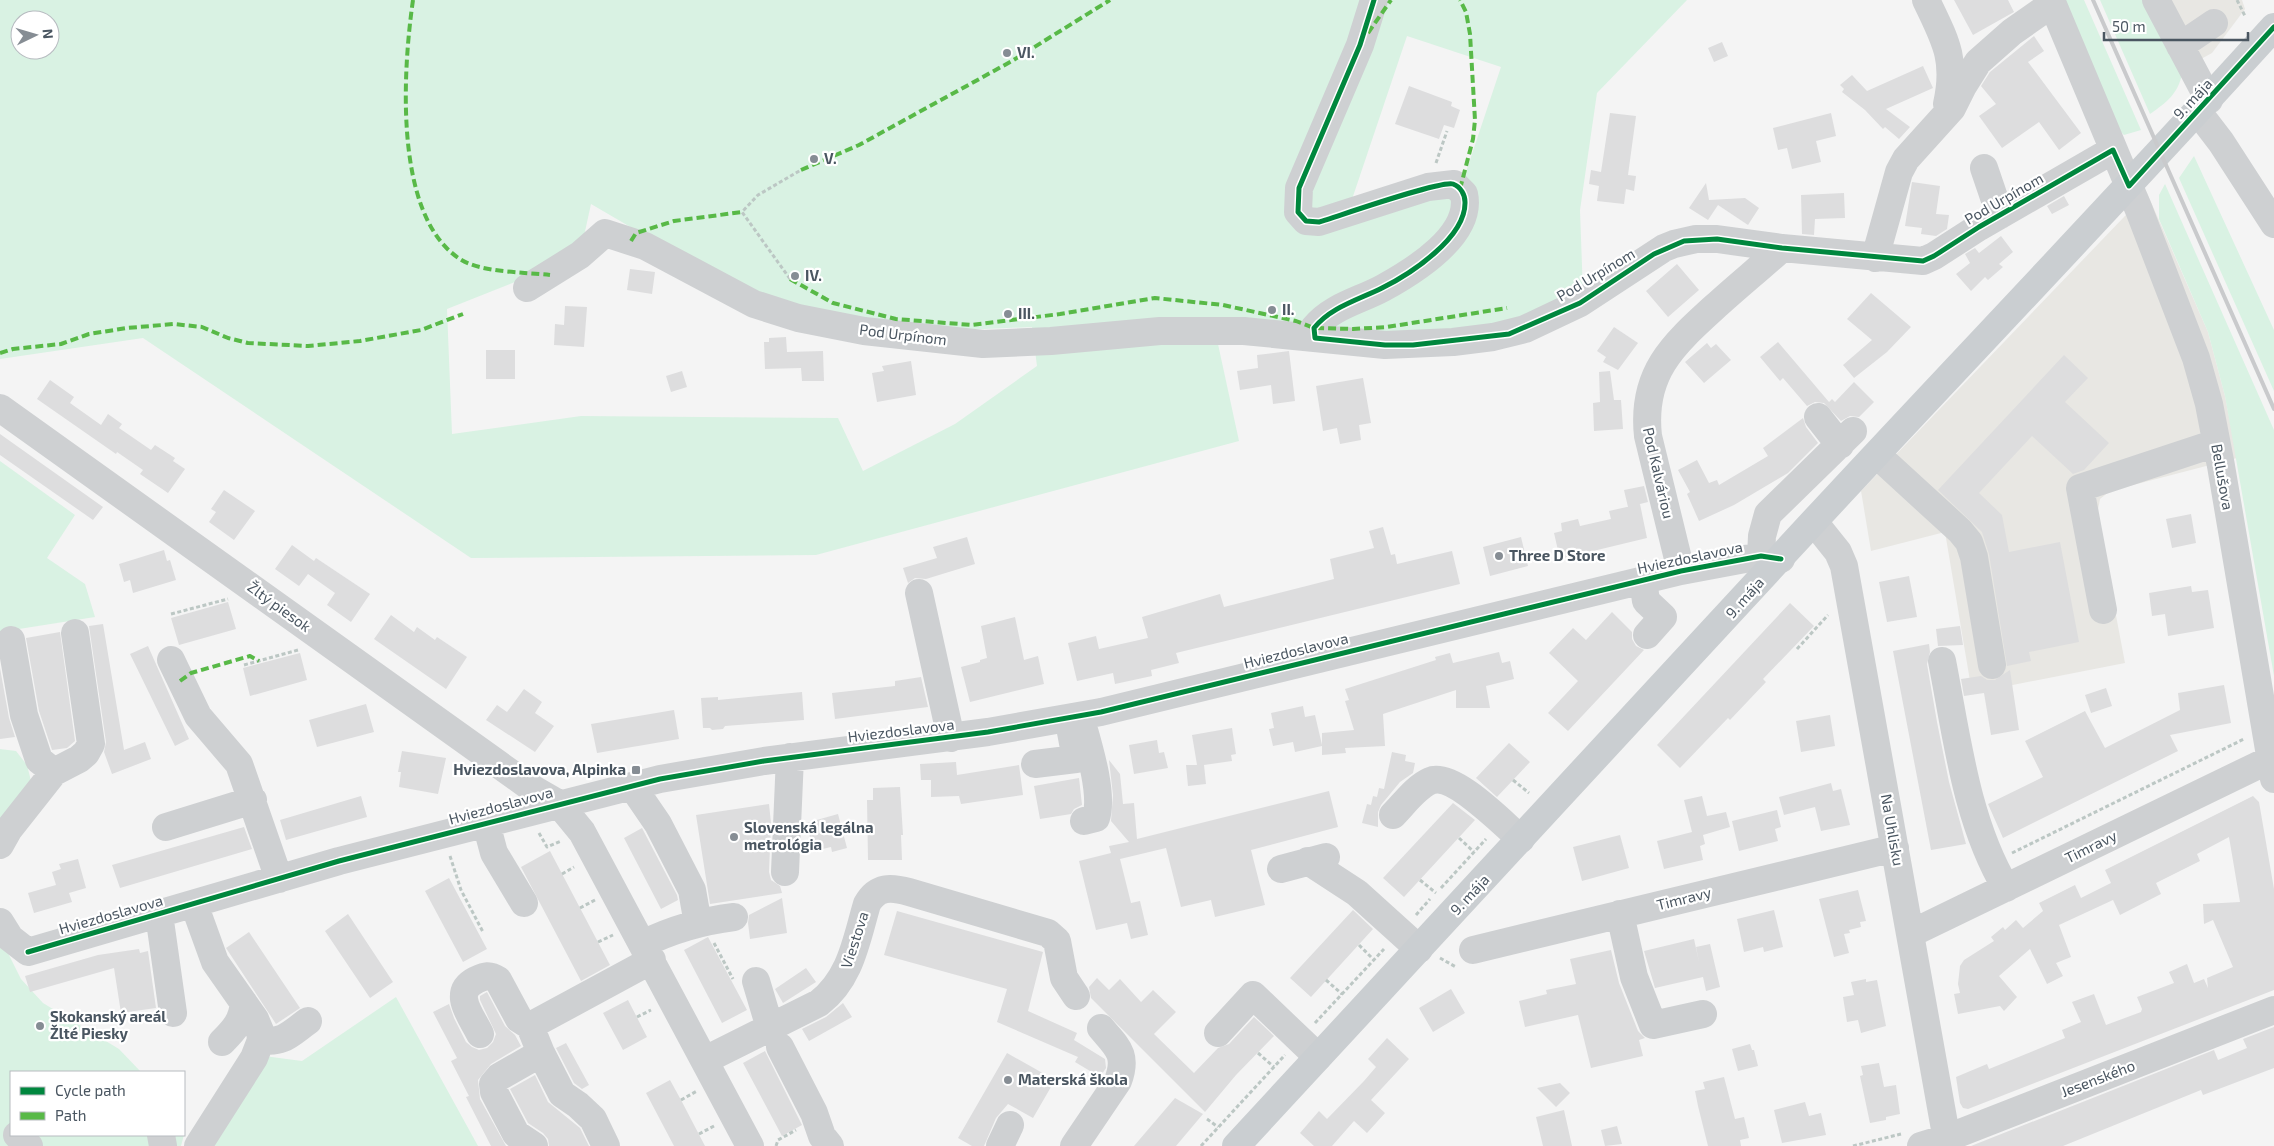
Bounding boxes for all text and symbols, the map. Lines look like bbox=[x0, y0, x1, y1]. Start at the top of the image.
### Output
north arrow bbox=[10, 10, 60, 60]
scale bar bbox=[2104, 10, 2248, 42]
text: 50 m bbox=[2112, 17, 2146, 35]
text: N bbox=[40, 28, 57, 40]
place label: VI. bbox=[1017, 43, 1035, 61]
marker: VI. bbox=[1001, 47, 1013, 59]
street label: 9. mája bbox=[2169, 74, 2216, 123]
place label: V. bbox=[824, 149, 837, 167]
marker: V. bbox=[808, 153, 820, 165]
street label: Pod Urpínom bbox=[1961, 168, 2046, 228]
street label: Pod Urpínom bbox=[1553, 244, 1638, 305]
place label: IV. bbox=[805, 266, 822, 284]
marker: IV. bbox=[789, 270, 801, 282]
place label: II. bbox=[1282, 300, 1294, 318]
place label: III. bbox=[1018, 304, 1035, 322]
marker: II. bbox=[1266, 304, 1278, 316]
marker: III. bbox=[1002, 308, 1014, 320]
street label: Pod Urpínom bbox=[858, 320, 948, 348]
street label: Pod Kalváriou bbox=[1640, 425, 1678, 520]
street label: Bellušova bbox=[2208, 442, 2238, 511]
street label: Hviezdoslavova bbox=[1635, 537, 1744, 577]
place label: Three D Store bbox=[1509, 546, 1605, 564]
marker: Three D Store bbox=[1493, 550, 1505, 562]
street label: 9. mája bbox=[1721, 573, 1768, 622]
street label: Žltý piesok bbox=[244, 577, 315, 635]
street label: Hviezdoslavova bbox=[1242, 628, 1350, 672]
street label: Hviezdoslavova bbox=[847, 715, 955, 745]
place label: Hviezdoslavova, Alpinka bbox=[453, 760, 626, 778]
marker: Hviezdoslavova, Alpinka bbox=[630, 764, 642, 776]
street label: Hviezdoslavova bbox=[447, 782, 555, 828]
street label: Na Uhlisku bbox=[1878, 792, 1908, 867]
place label: Slovenská legálna metrológia bbox=[744, 818, 873, 853]
street label: Timravy bbox=[2062, 826, 2120, 866]
marker: Slovenská legálna metrológia bbox=[728, 831, 740, 843]
street label: 9. mája bbox=[1446, 870, 1493, 919]
street label: Timravy bbox=[1655, 883, 1713, 914]
street label: Hviezdoslavova bbox=[57, 891, 165, 937]
street label: Viestova bbox=[836, 909, 872, 970]
place label: Skokanský areál Žlté Piesky bbox=[50, 1007, 166, 1043]
marker: Skokanský areál Žlté Piesky bbox=[34, 1020, 46, 1032]
street label: Jesenského bbox=[2058, 1056, 2137, 1100]
place label: Materská škola bbox=[1018, 1070, 1128, 1088]
legend bbox=[10, 1071, 185, 1136]
marker: Materská škola bbox=[1002, 1074, 1014, 1086]
text: Cycle path bbox=[55, 1081, 126, 1099]
text: Path bbox=[55, 1106, 86, 1124]

